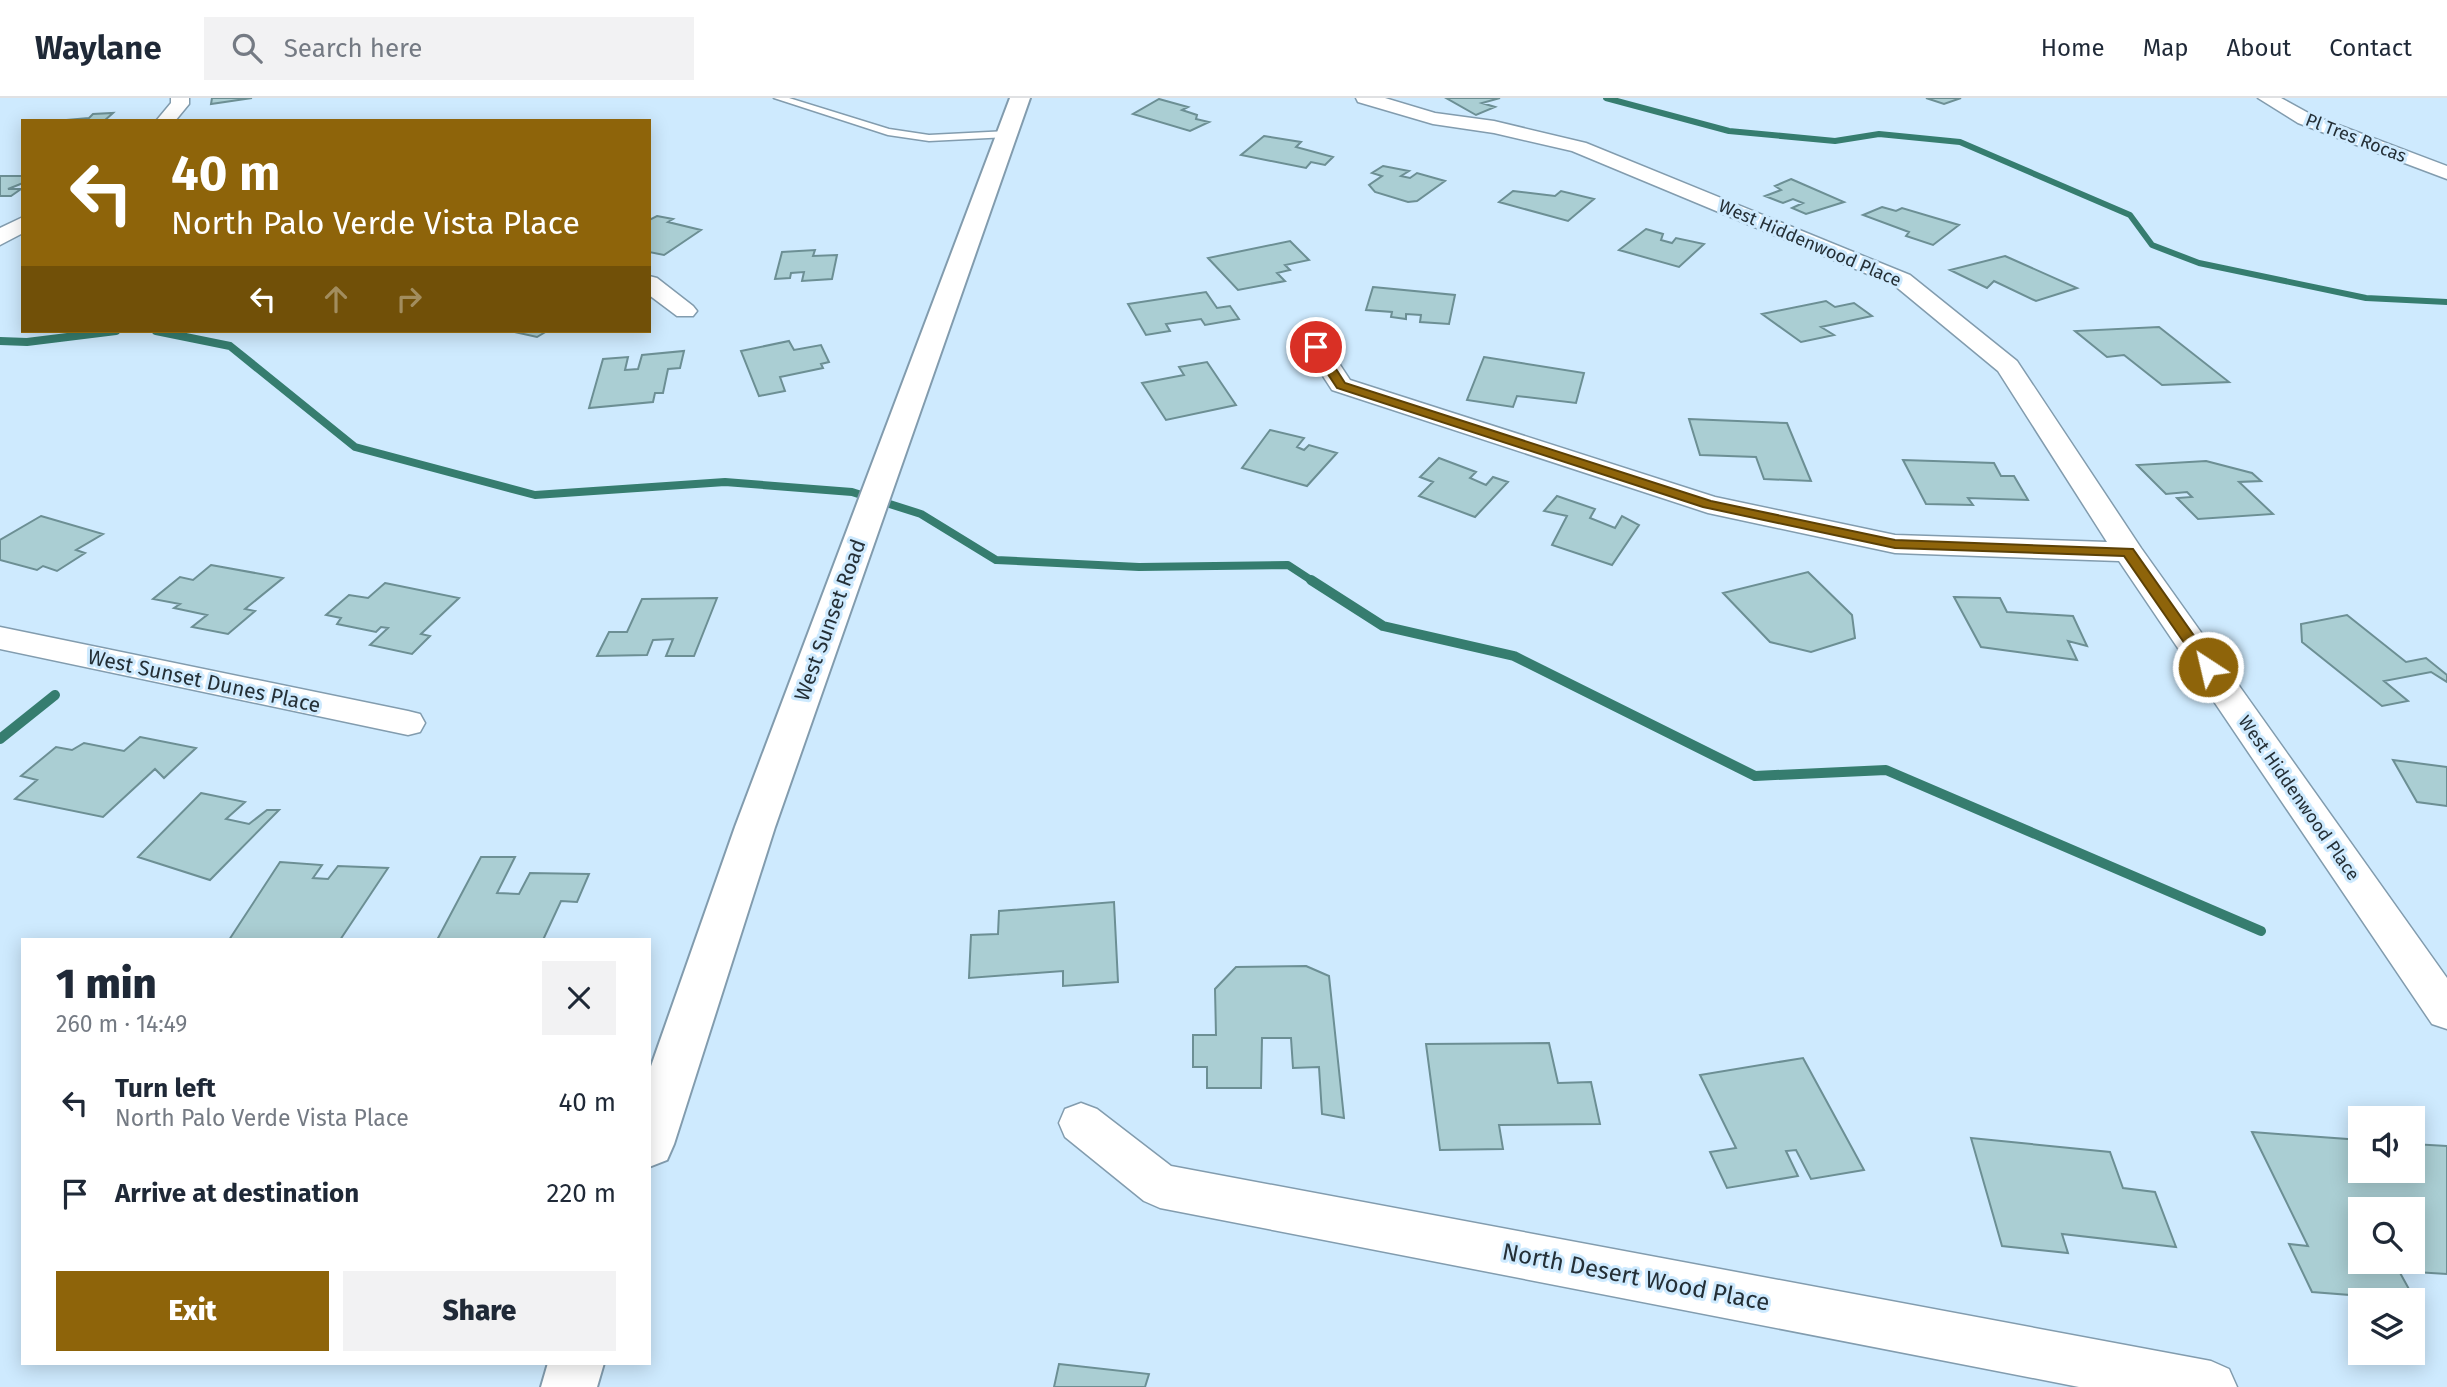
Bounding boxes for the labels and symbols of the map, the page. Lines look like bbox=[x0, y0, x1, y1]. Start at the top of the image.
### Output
street label: Pl Tres Rocas bbox=[2303, 109, 2409, 167]
street label: West Hiddenwood Place bbox=[1715, 195, 1905, 291]
pin bbox=[1286, 317, 1346, 377]
street label: West Sunset Road bbox=[789, 536, 871, 704]
position arrow bbox=[2171, 630, 2245, 704]
street label: West Sunset Dunes Place bbox=[85, 644, 323, 718]
street label: West Hiddenwood Place bbox=[2234, 711, 2364, 885]
street label: North Desert Wood Place bbox=[1500, 1237, 1772, 1317]

